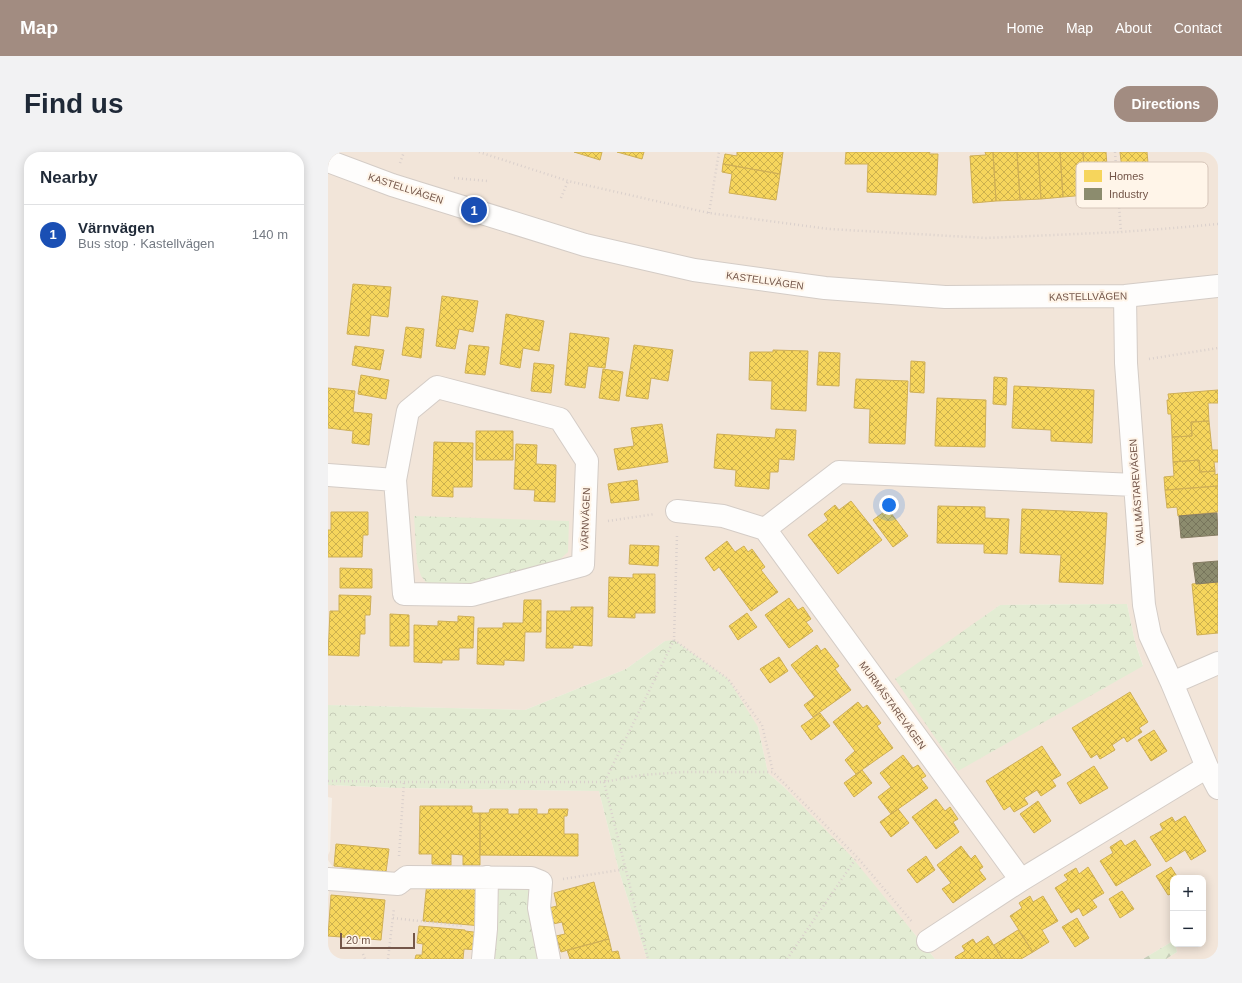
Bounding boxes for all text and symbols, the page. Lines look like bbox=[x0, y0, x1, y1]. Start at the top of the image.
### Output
text: Map bbox=[20, 17, 58, 38]
text: Home bbox=[1007, 20, 1044, 36]
text: Map bbox=[1066, 20, 1093, 36]
text: About bbox=[1115, 20, 1152, 36]
text: Contact bbox=[1174, 20, 1222, 36]
button: Directions bbox=[1114, 86, 1218, 122]
text: Find us bbox=[24, 88, 124, 119]
legend bbox=[1076, 162, 1208, 208]
text: Nearby bbox=[40, 168, 98, 187]
text: Homes bbox=[1109, 170, 1144, 182]
street label: KASTELLVÄGEN bbox=[367, 171, 445, 206]
text: Industry bbox=[1109, 188, 1149, 200]
pin: 1 bbox=[461, 195, 487, 225]
text: Värnvägen bbox=[78, 219, 155, 236]
text: 1 bbox=[49, 227, 57, 242]
text: 140 m bbox=[252, 227, 288, 242]
text: Bus stop · Kastellvägen bbox=[78, 236, 215, 251]
street label: KASTELLVÄGEN bbox=[725, 270, 804, 291]
street label: KASTELLVÄGEN bbox=[1049, 290, 1127, 303]
street label: VALLMÄSTAREVÄGEN bbox=[1127, 439, 1146, 545]
street label: VÄRNVÄGEN bbox=[579, 487, 592, 551]
your location bbox=[879, 495, 899, 515]
street label: MURMÄSTAREVÄGEN bbox=[857, 659, 928, 751]
map controls bbox=[1170, 875, 1206, 947]
button: + bbox=[1170, 875, 1206, 911]
button: − bbox=[1170, 911, 1206, 947]
scale bar bbox=[340, 931, 415, 950]
text: 20 m bbox=[346, 934, 370, 946]

